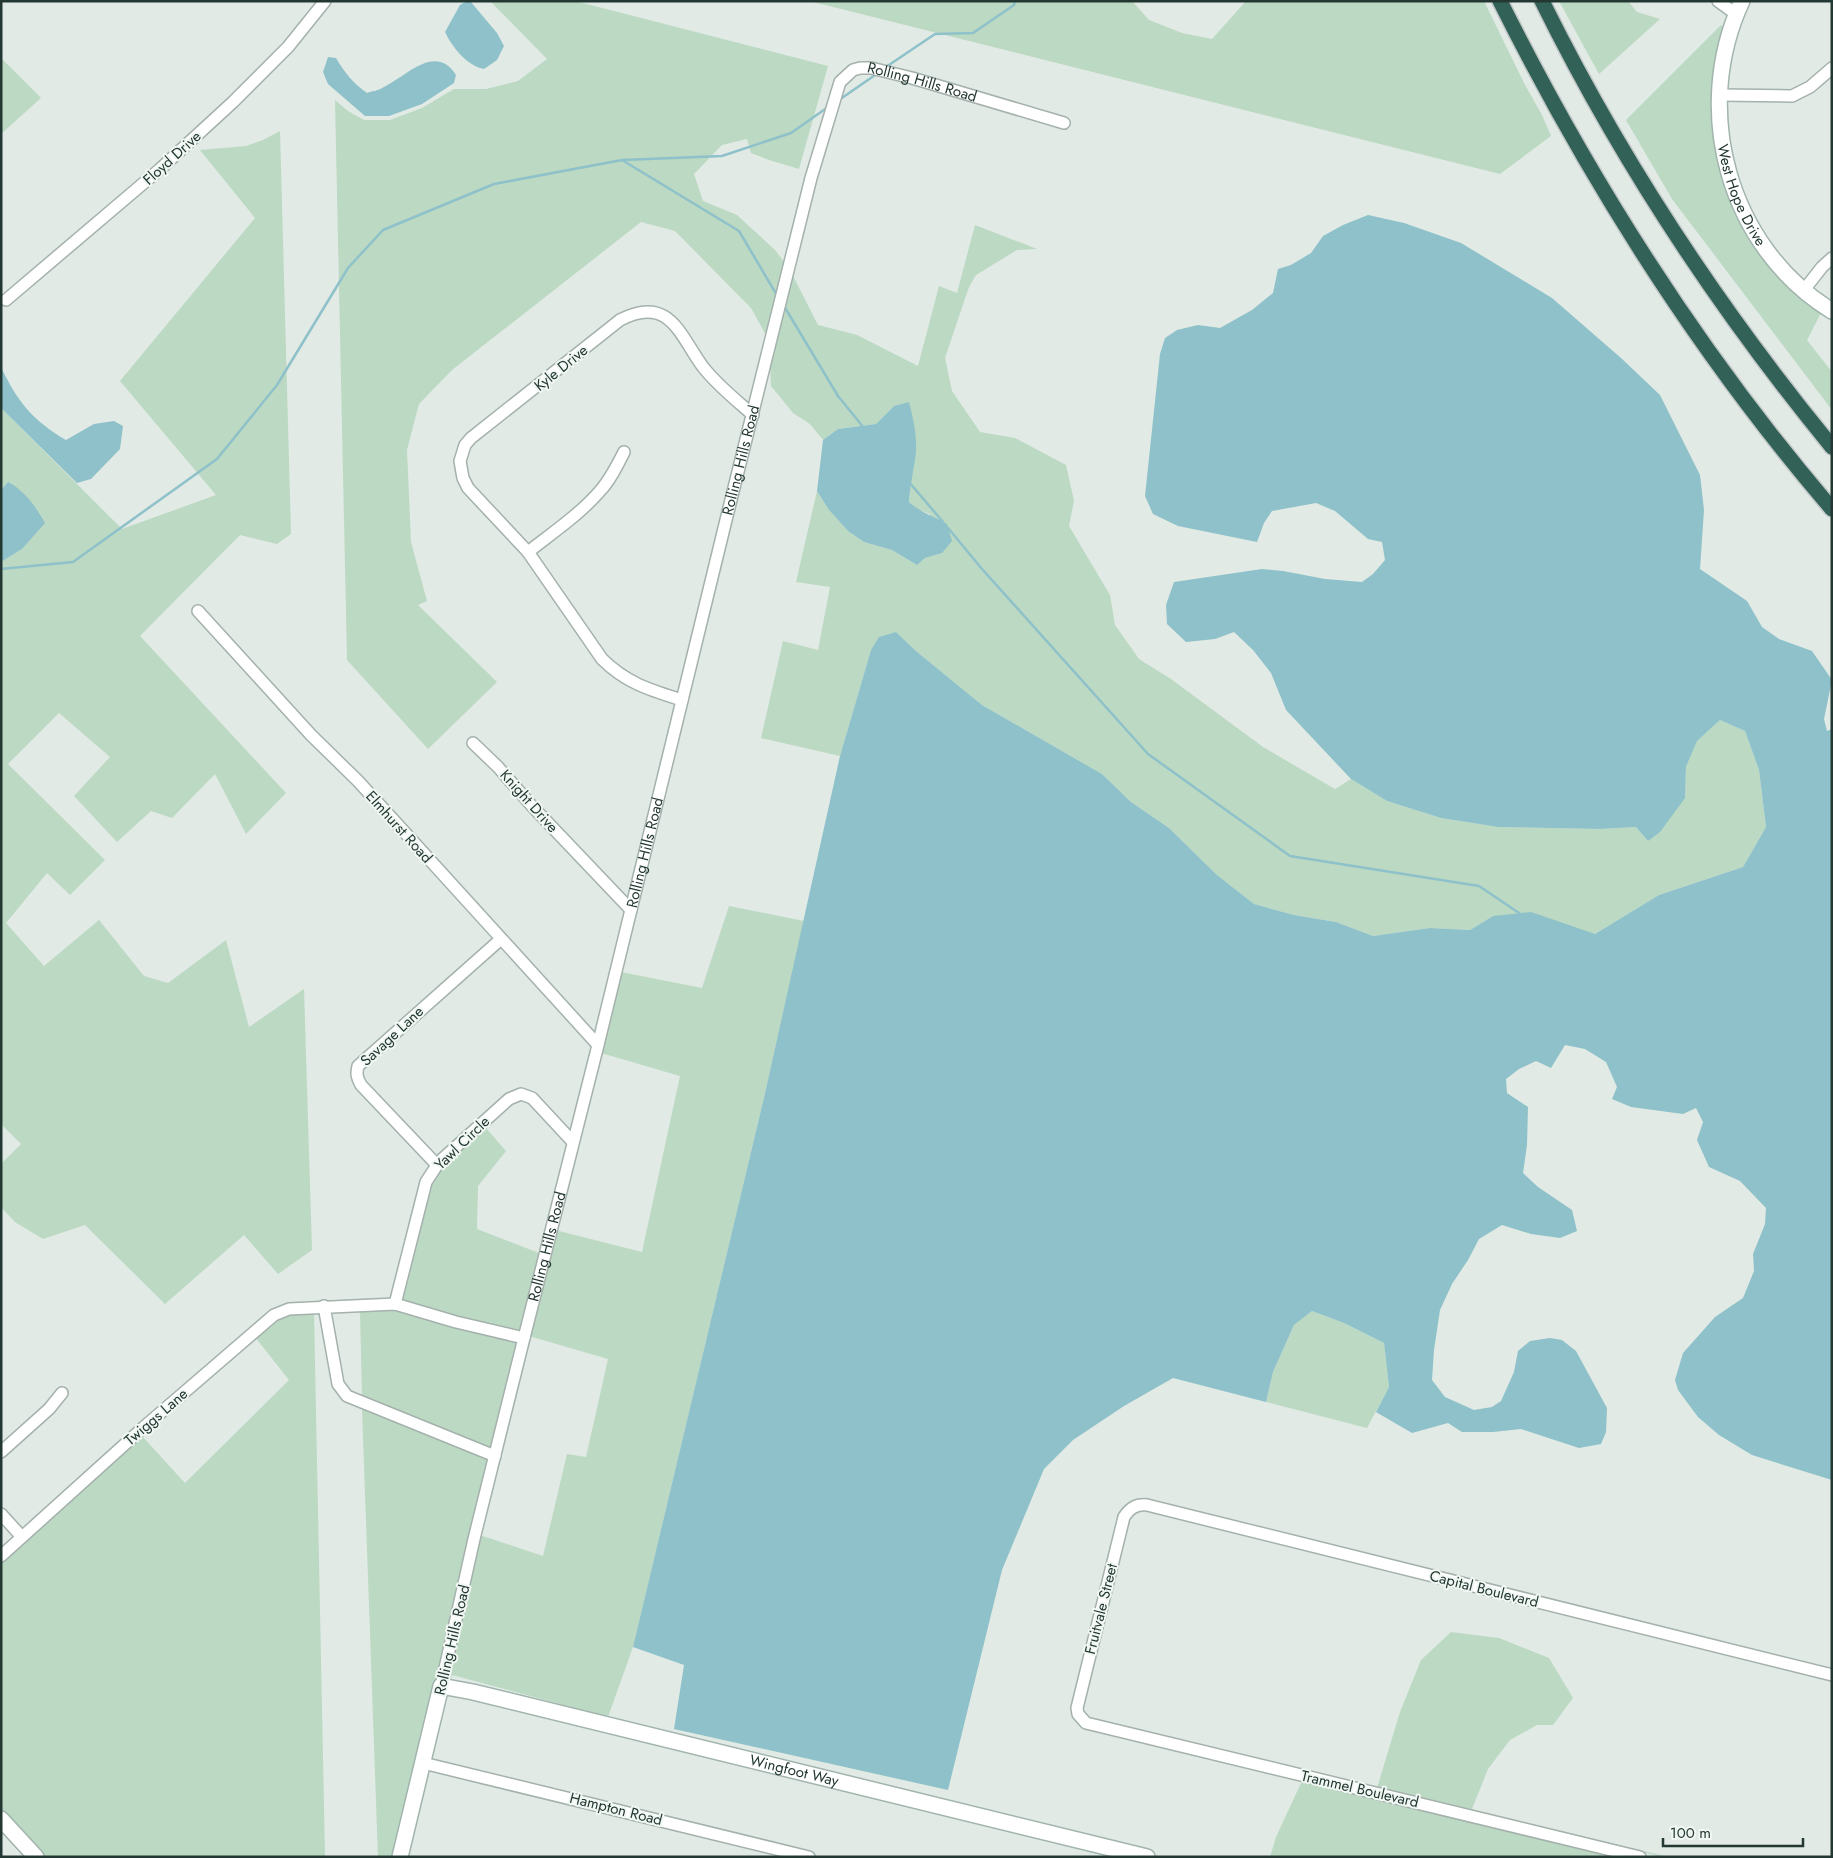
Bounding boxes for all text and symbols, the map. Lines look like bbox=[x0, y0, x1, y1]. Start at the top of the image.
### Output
street label: Rolling Hills Road bbox=[865, 56, 980, 108]
street label: Floyd Drive bbox=[138, 126, 206, 190]
street label: West Hope Drive bbox=[1712, 142, 1772, 251]
street label: Kyle Drive bbox=[529, 339, 593, 396]
street label: Rolling Hills Road bbox=[717, 403, 765, 518]
street label: Knight Drive bbox=[495, 765, 563, 838]
street label: Elmhurst Road bbox=[360, 786, 438, 868]
street label: Rolling Hills Road bbox=[621, 795, 669, 910]
street label: Savage Lane bbox=[355, 1001, 429, 1071]
street label: Yawl Circle bbox=[429, 1111, 495, 1175]
street label: Rolling Hills Road bbox=[523, 1189, 572, 1304]
street label: Twiggs Lane bbox=[119, 1383, 193, 1451]
street label: Fruitvale Street bbox=[1079, 1561, 1123, 1657]
street label: Capital Boulevard bbox=[1427, 1565, 1541, 1613]
street label: Rolling Hills Road bbox=[429, 1583, 475, 1697]
street label: Wingfoot Way bbox=[747, 1749, 841, 1792]
street label: Trammel Boulevard bbox=[1299, 1765, 1421, 1813]
street label: Hampton Road bbox=[567, 1787, 665, 1831]
scale bar bbox=[1663, 1816, 1803, 1848]
text: 100 m bbox=[1670, 1822, 1711, 1844]

